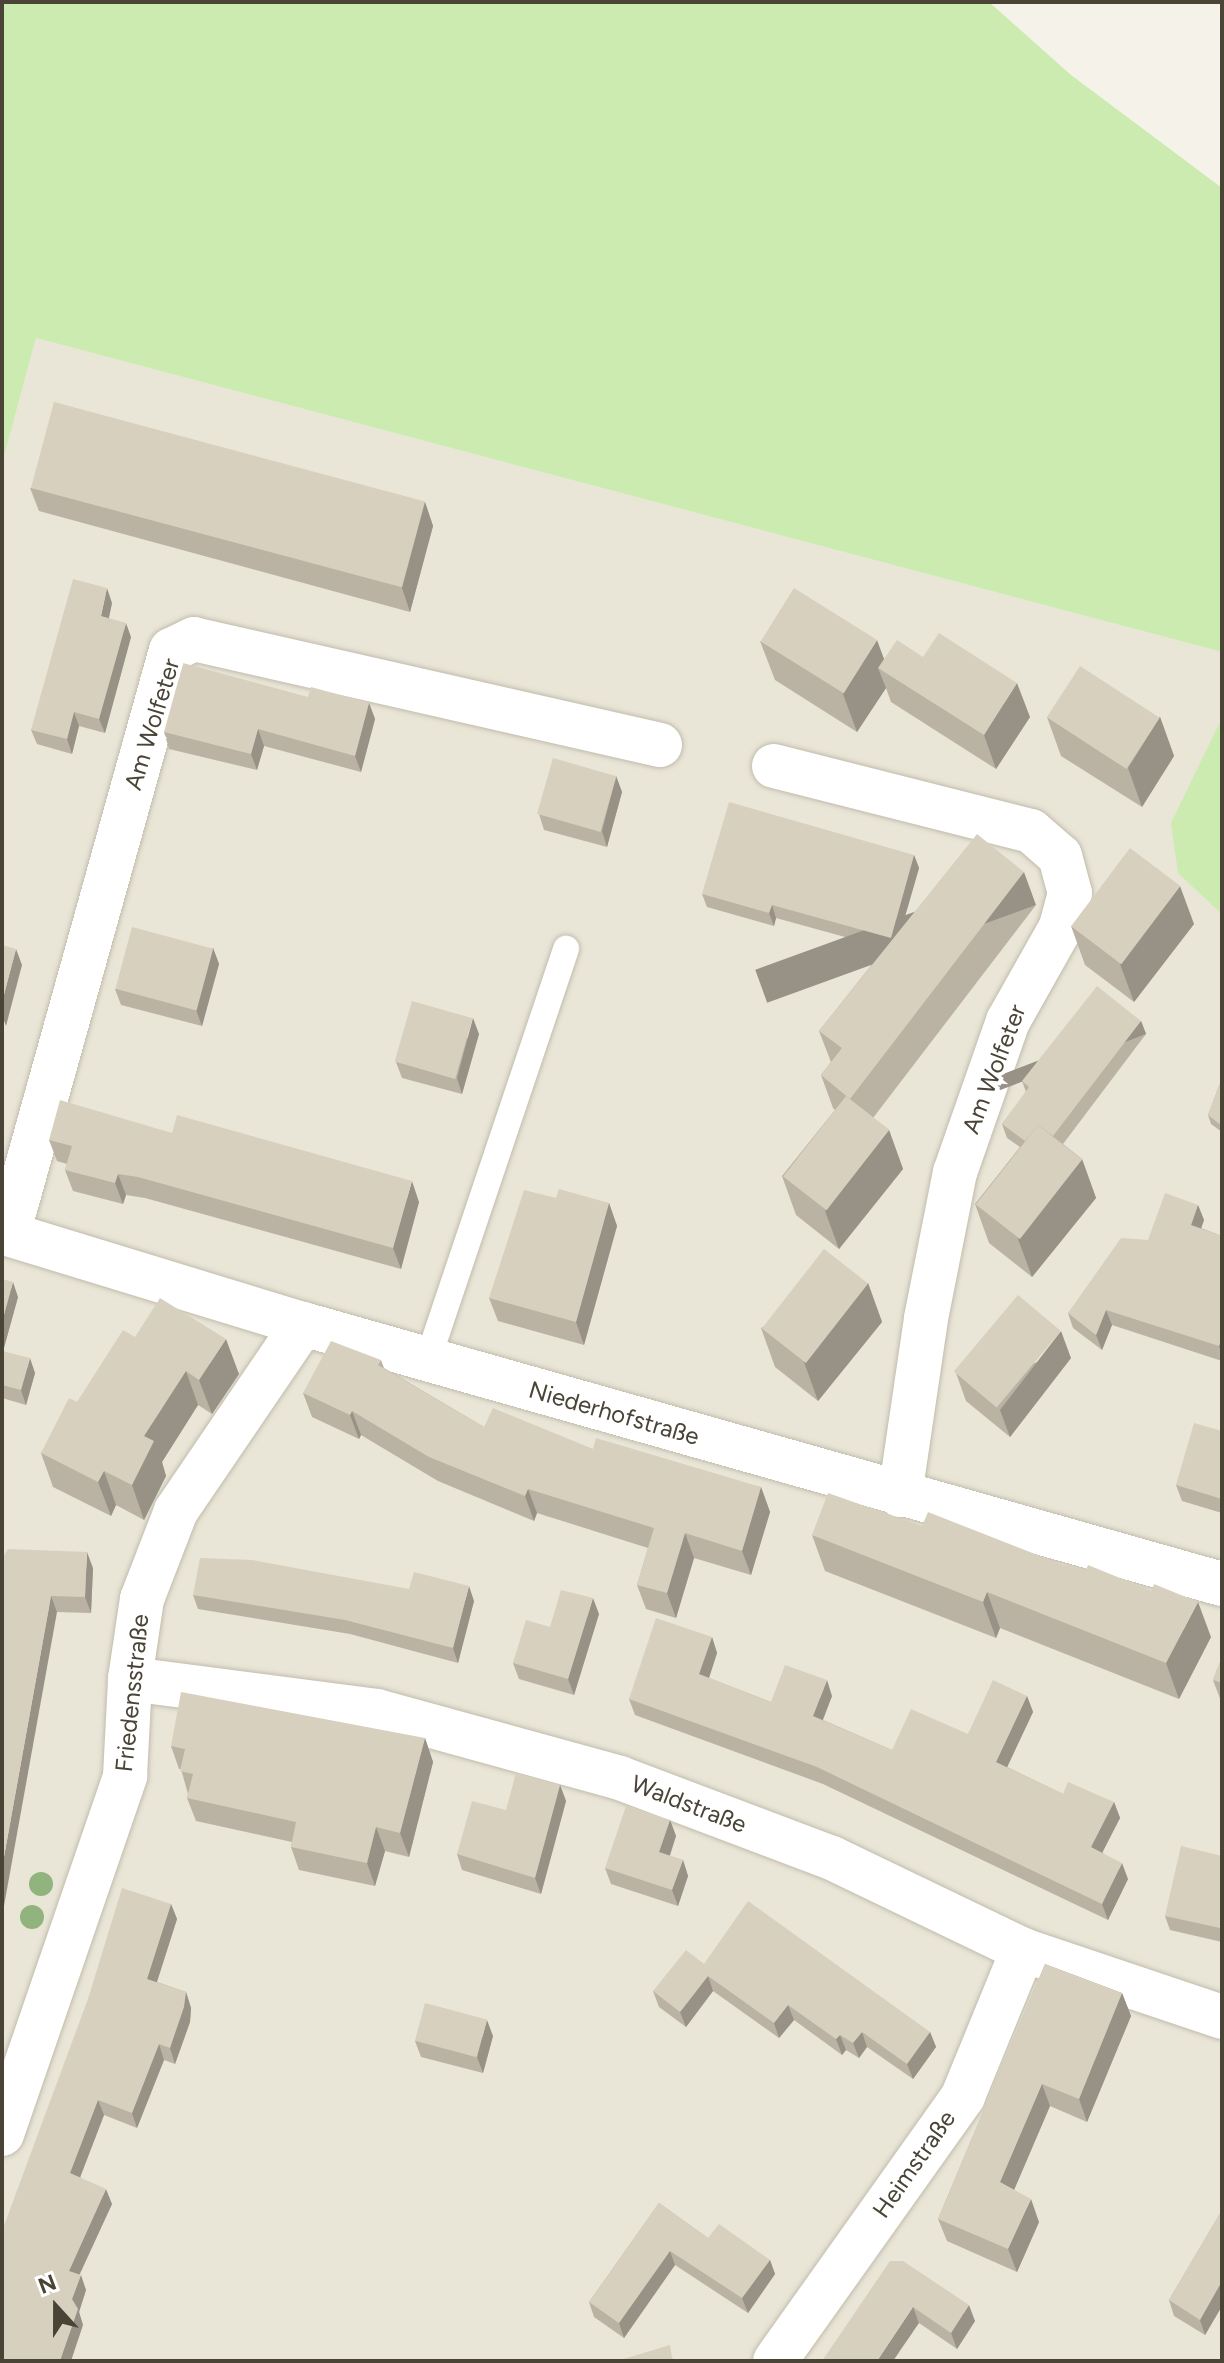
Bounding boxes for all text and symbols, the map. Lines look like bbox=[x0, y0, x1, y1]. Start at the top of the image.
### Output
street label: Am Wolfeter bbox=[118, 655, 186, 793]
street label: Am Wolfeter bbox=[956, 1000, 1032, 1138]
street label: Niederhofstraße bbox=[525, 1375, 703, 1451]
street label: Friedensstraße bbox=[109, 1613, 155, 1773]
street label: Waldstraße bbox=[627, 1769, 751, 1839]
street label: Heimstraße bbox=[867, 2105, 961, 2223]
north arrow bbox=[16, 2267, 96, 2347]
text: N bbox=[34, 2268, 60, 2300]

